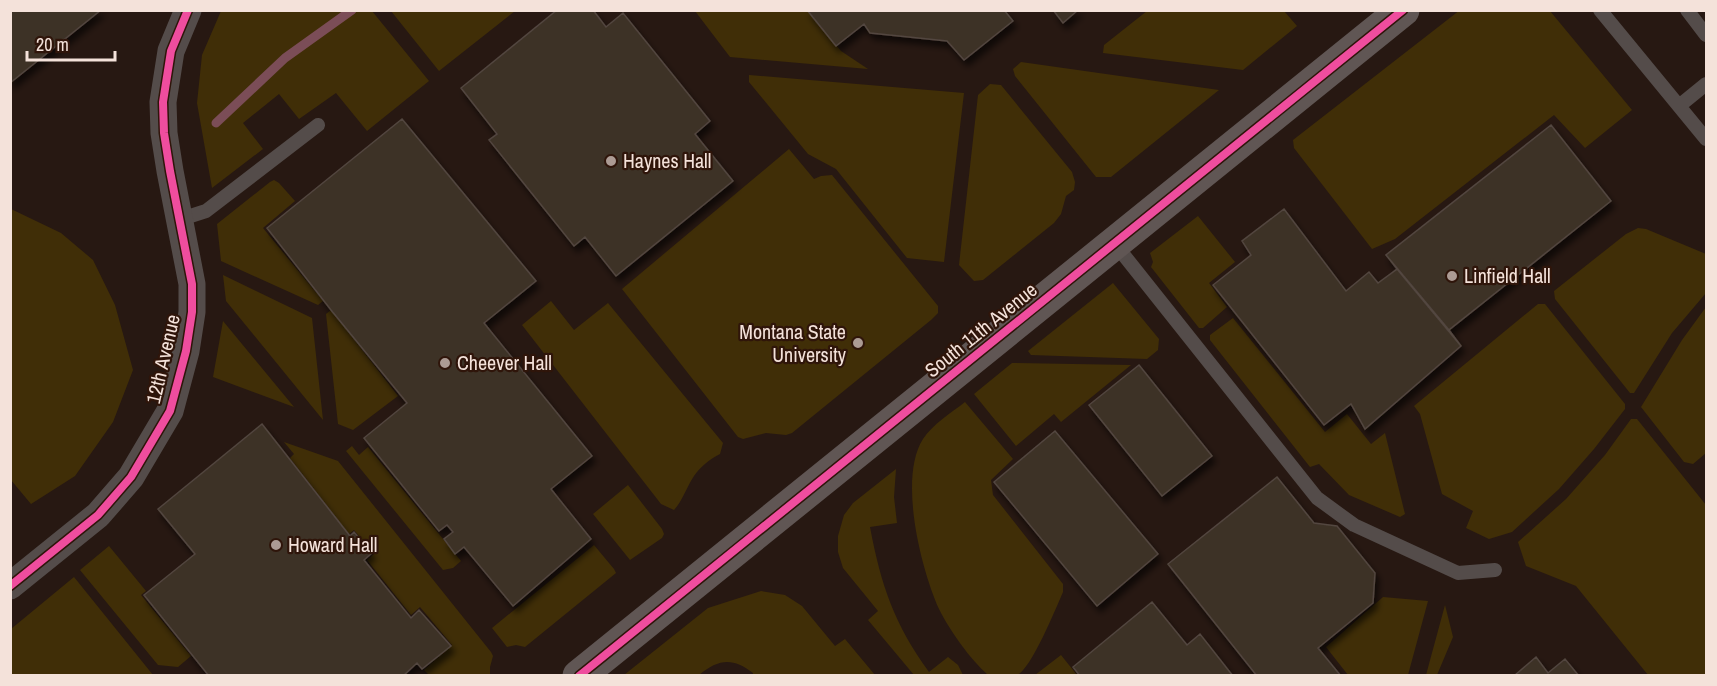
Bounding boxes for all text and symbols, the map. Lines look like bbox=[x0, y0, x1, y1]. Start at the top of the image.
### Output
scale bar bbox=[27, 24, 116, 62]
text: 20 m bbox=[36, 32, 69, 57]
place label: Haynes Hall bbox=[623, 147, 711, 174]
marker: Haynes Hall bbox=[604, 154, 618, 168]
place label: Linfield Hall bbox=[1464, 262, 1551, 289]
marker: Linfield Hall bbox=[1445, 269, 1459, 283]
street label: South 11th Avenue bbox=[919, 276, 1042, 383]
street label: 12th Avenue bbox=[139, 312, 186, 406]
place label: Montana State University bbox=[739, 318, 847, 368]
marker: Montana State University bbox=[851, 336, 865, 350]
place label: Cheever Hall bbox=[457, 349, 552, 376]
marker: Cheever Hall bbox=[438, 356, 452, 370]
place label: Howard Hall bbox=[288, 531, 377, 558]
marker: Howard Hall bbox=[269, 538, 283, 552]

